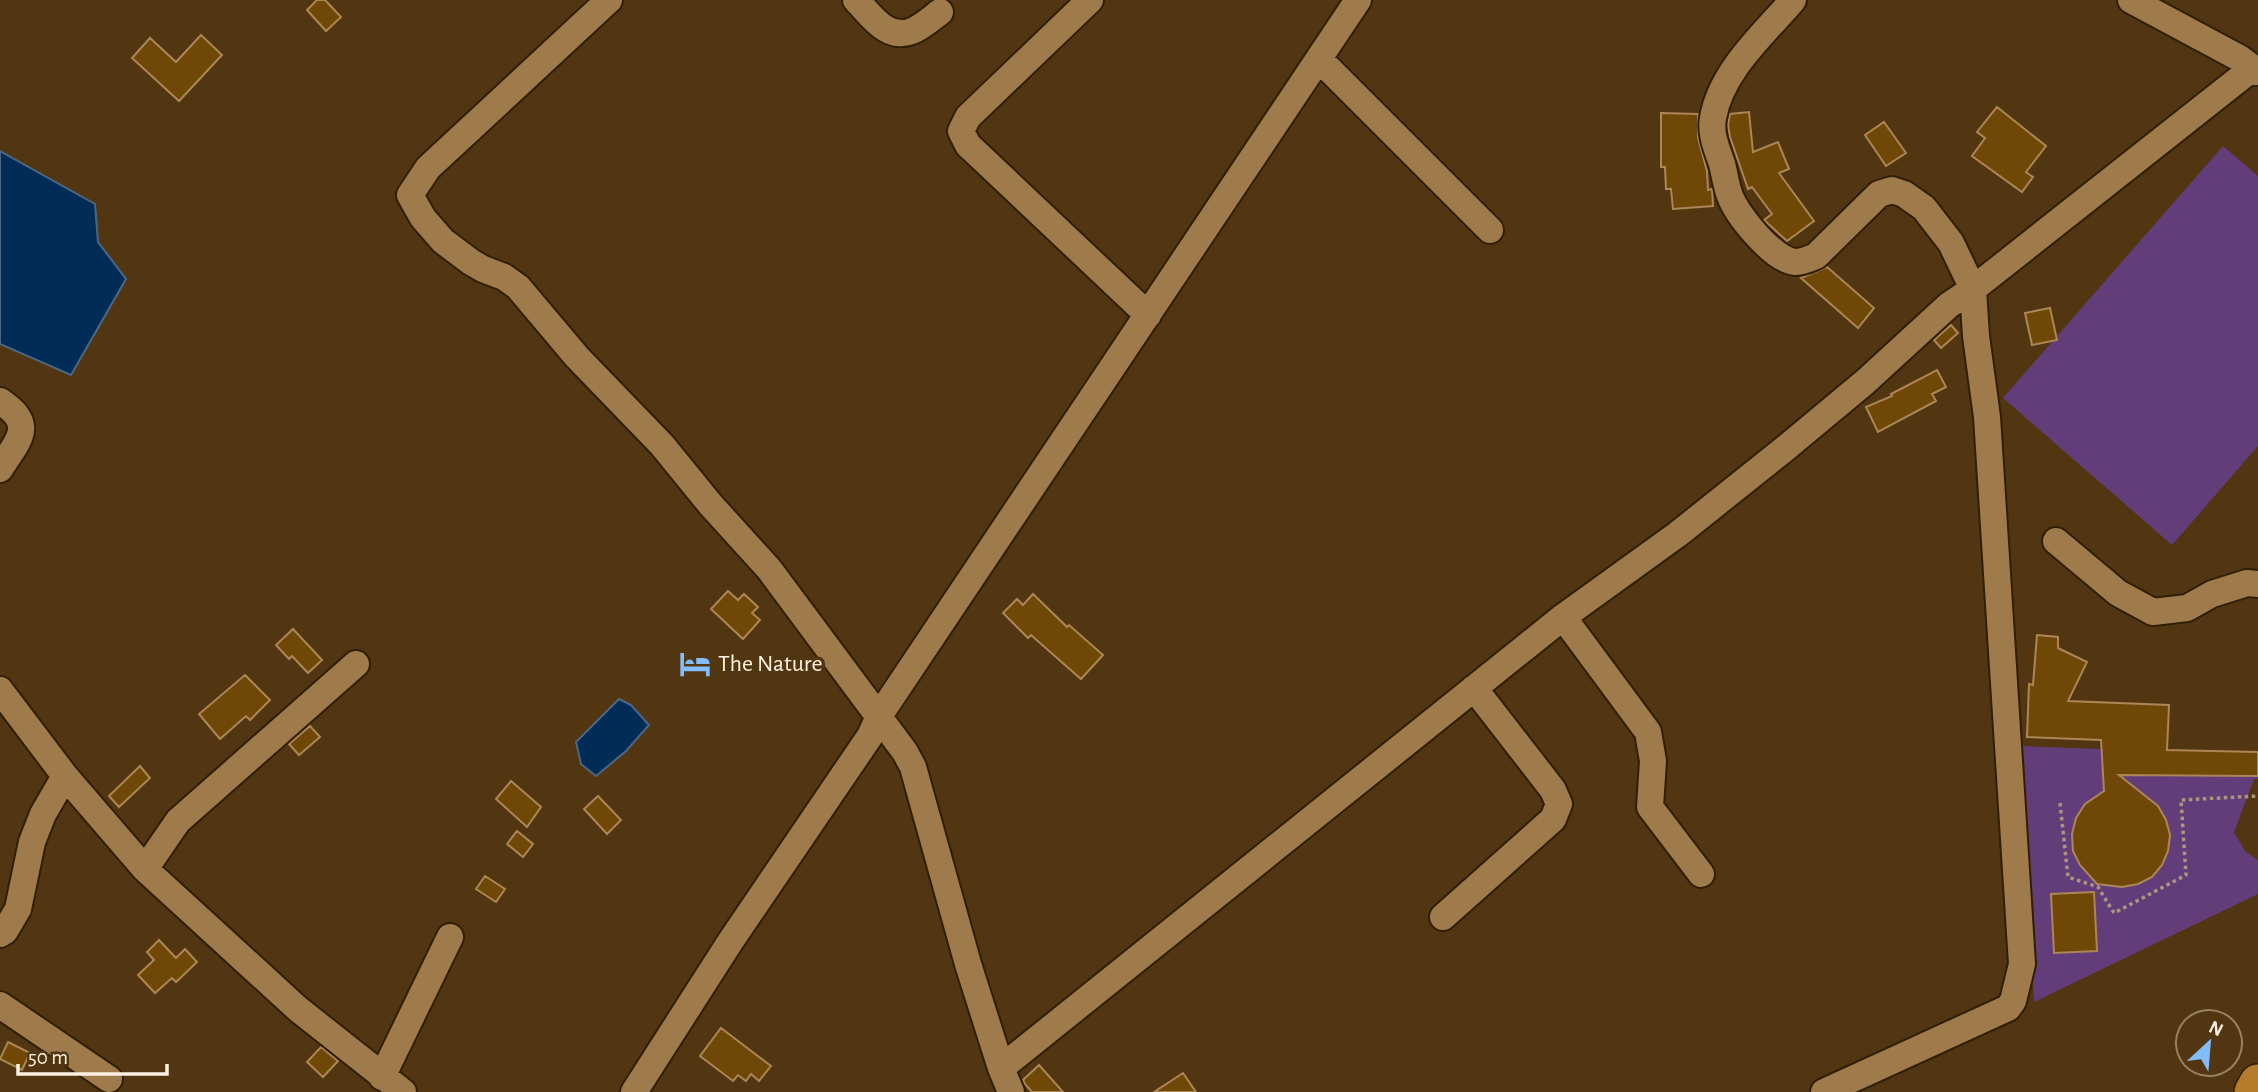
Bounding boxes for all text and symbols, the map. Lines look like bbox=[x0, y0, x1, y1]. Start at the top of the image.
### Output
hotel icon: The Nature bbox=[678, 647, 712, 681]
place label: The Nature bbox=[718, 652, 822, 676]
north arrow bbox=[2174, 1008, 2244, 1078]
text: N bbox=[2206, 1018, 2226, 1041]
scale bar bbox=[18, 1032, 166, 1076]
text: 50 m bbox=[28, 1047, 68, 1068]

